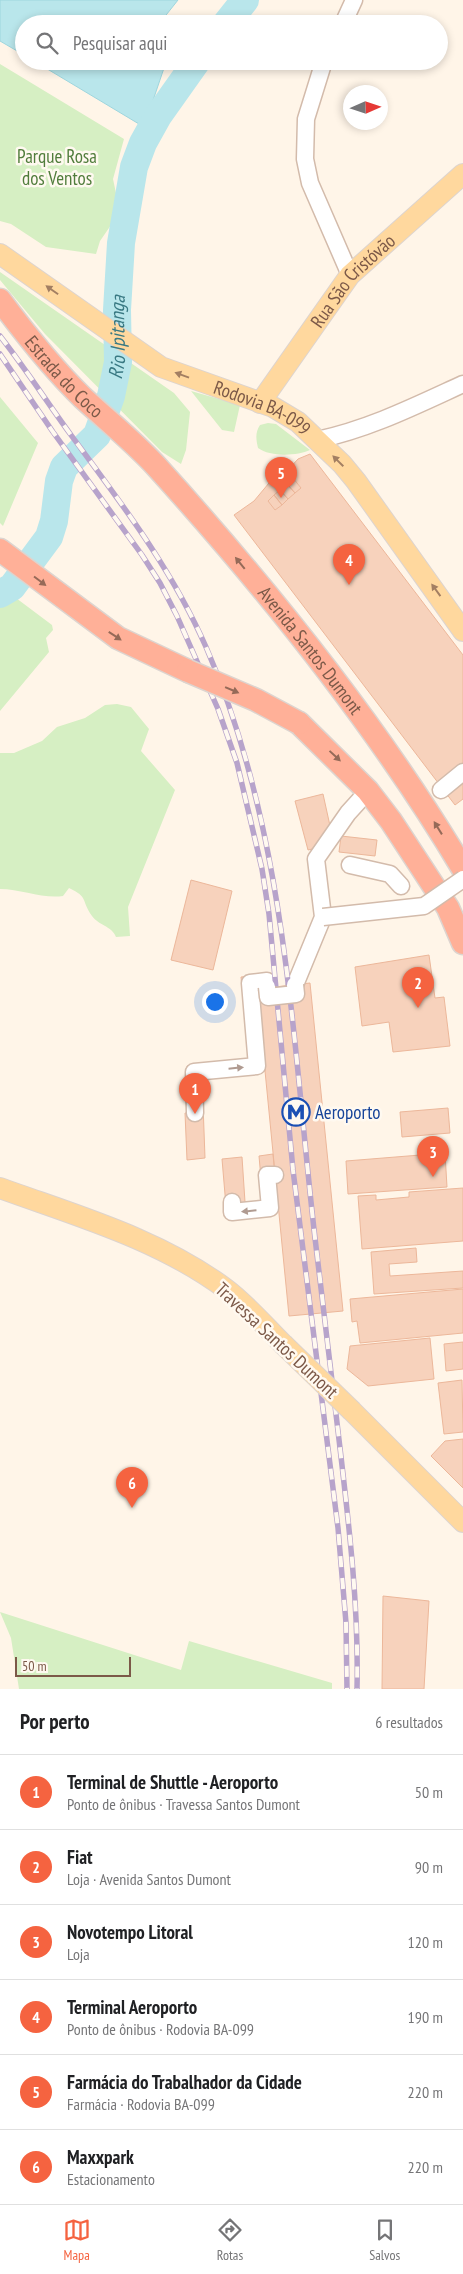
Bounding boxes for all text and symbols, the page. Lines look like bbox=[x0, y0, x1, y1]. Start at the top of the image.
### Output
search box bbox=[15, 15, 448, 70]
icon: search bbox=[33, 29, 61, 57]
text: Pesquisar aqui bbox=[73, 31, 167, 55]
north arrow bbox=[343, 85, 388, 130]
park label: Parque Rosa dos Ventos bbox=[17, 144, 97, 190]
street label: Rua São Cristóvão bbox=[305, 229, 400, 332]
one-way arrow bbox=[45, 285, 59, 295]
water label: Rio Ipitanga bbox=[102, 294, 131, 381]
street label: Estrada do Coco bbox=[20, 331, 108, 423]
one-way arrow bbox=[174, 371, 189, 378]
street label: Rodovia BA-099 bbox=[211, 375, 316, 440]
one-way arrow bbox=[332, 455, 344, 467]
pin: 5 bbox=[265, 457, 297, 498]
pin: 4 bbox=[333, 544, 365, 585]
one-way arrow bbox=[234, 557, 245, 570]
one-way arrow bbox=[33, 575, 46, 586]
street label: Avenida Santos Dumont bbox=[253, 581, 369, 720]
one-way arrow bbox=[430, 584, 441, 597]
one-way arrow bbox=[108, 631, 122, 641]
one-way arrow bbox=[225, 686, 239, 694]
one-way arrow bbox=[328, 750, 340, 762]
one-way arrow bbox=[433, 821, 442, 834]
pin: 2 bbox=[402, 967, 434, 1008]
your location bbox=[202, 989, 228, 1015]
one-way arrow bbox=[229, 1064, 245, 1072]
pin: 1 bbox=[179, 1073, 211, 1114]
metro station icon: Aeroporto bbox=[281, 1097, 311, 1127]
place label: Aeroporto bbox=[315, 1100, 380, 1124]
pin: 3 bbox=[417, 1136, 449, 1177]
one-way arrow bbox=[240, 1207, 256, 1215]
street label: Travessa Santos Dumont bbox=[210, 1277, 344, 1404]
pin: 6 bbox=[116, 1467, 148, 1508]
scale bar bbox=[15, 1654, 131, 1677]
text: 50 m bbox=[22, 1657, 47, 1675]
text: Por perto bbox=[20, 1708, 90, 1735]
text: 6 resultados bbox=[375, 1712, 443, 1732]
text: Terminal de Shuttle - Aeroporto bbox=[67, 1770, 278, 1794]
text: 1 bbox=[32, 1782, 40, 1802]
text: 50 m bbox=[415, 1782, 443, 1802]
text: Ponto de ônibus · Travessa Santos Dumont bbox=[67, 1794, 300, 1814]
text: Fiat bbox=[67, 1845, 93, 1869]
text: 2 bbox=[32, 1857, 40, 1877]
text: 90 m bbox=[415, 1857, 443, 1877]
text: Loja · Avenida Santos Dumont bbox=[67, 1869, 231, 1889]
text: Novotempo Litoral bbox=[67, 1920, 193, 1944]
text: 3 bbox=[32, 1932, 40, 1952]
text: 120 m bbox=[408, 1932, 443, 1952]
text: Loja bbox=[67, 1944, 90, 1964]
text: Terminal Aeroporto bbox=[67, 1995, 197, 2019]
text: 4 bbox=[32, 2007, 40, 2027]
text: 190 m bbox=[408, 2007, 443, 2027]
text: Ponto de ônibus · Rodovia BA-099 bbox=[67, 2019, 254, 2039]
text: Farmácia do Trabalhador da Cidade bbox=[67, 2070, 302, 2094]
text: 5 bbox=[32, 2082, 40, 2102]
text: 220 m bbox=[408, 2082, 443, 2102]
text: Farmácia · Rodovia BA-099 bbox=[67, 2094, 215, 2114]
text: Maxxpark bbox=[67, 2145, 134, 2169]
text: 6 bbox=[32, 2157, 40, 2177]
text: 220 m bbox=[408, 2157, 443, 2177]
text: Estacionamento bbox=[67, 2169, 155, 2189]
tab: Mapa bbox=[63, 2216, 91, 2264]
tab: Rotas bbox=[216, 2216, 244, 2264]
tab: Salvos bbox=[369, 2216, 400, 2264]

